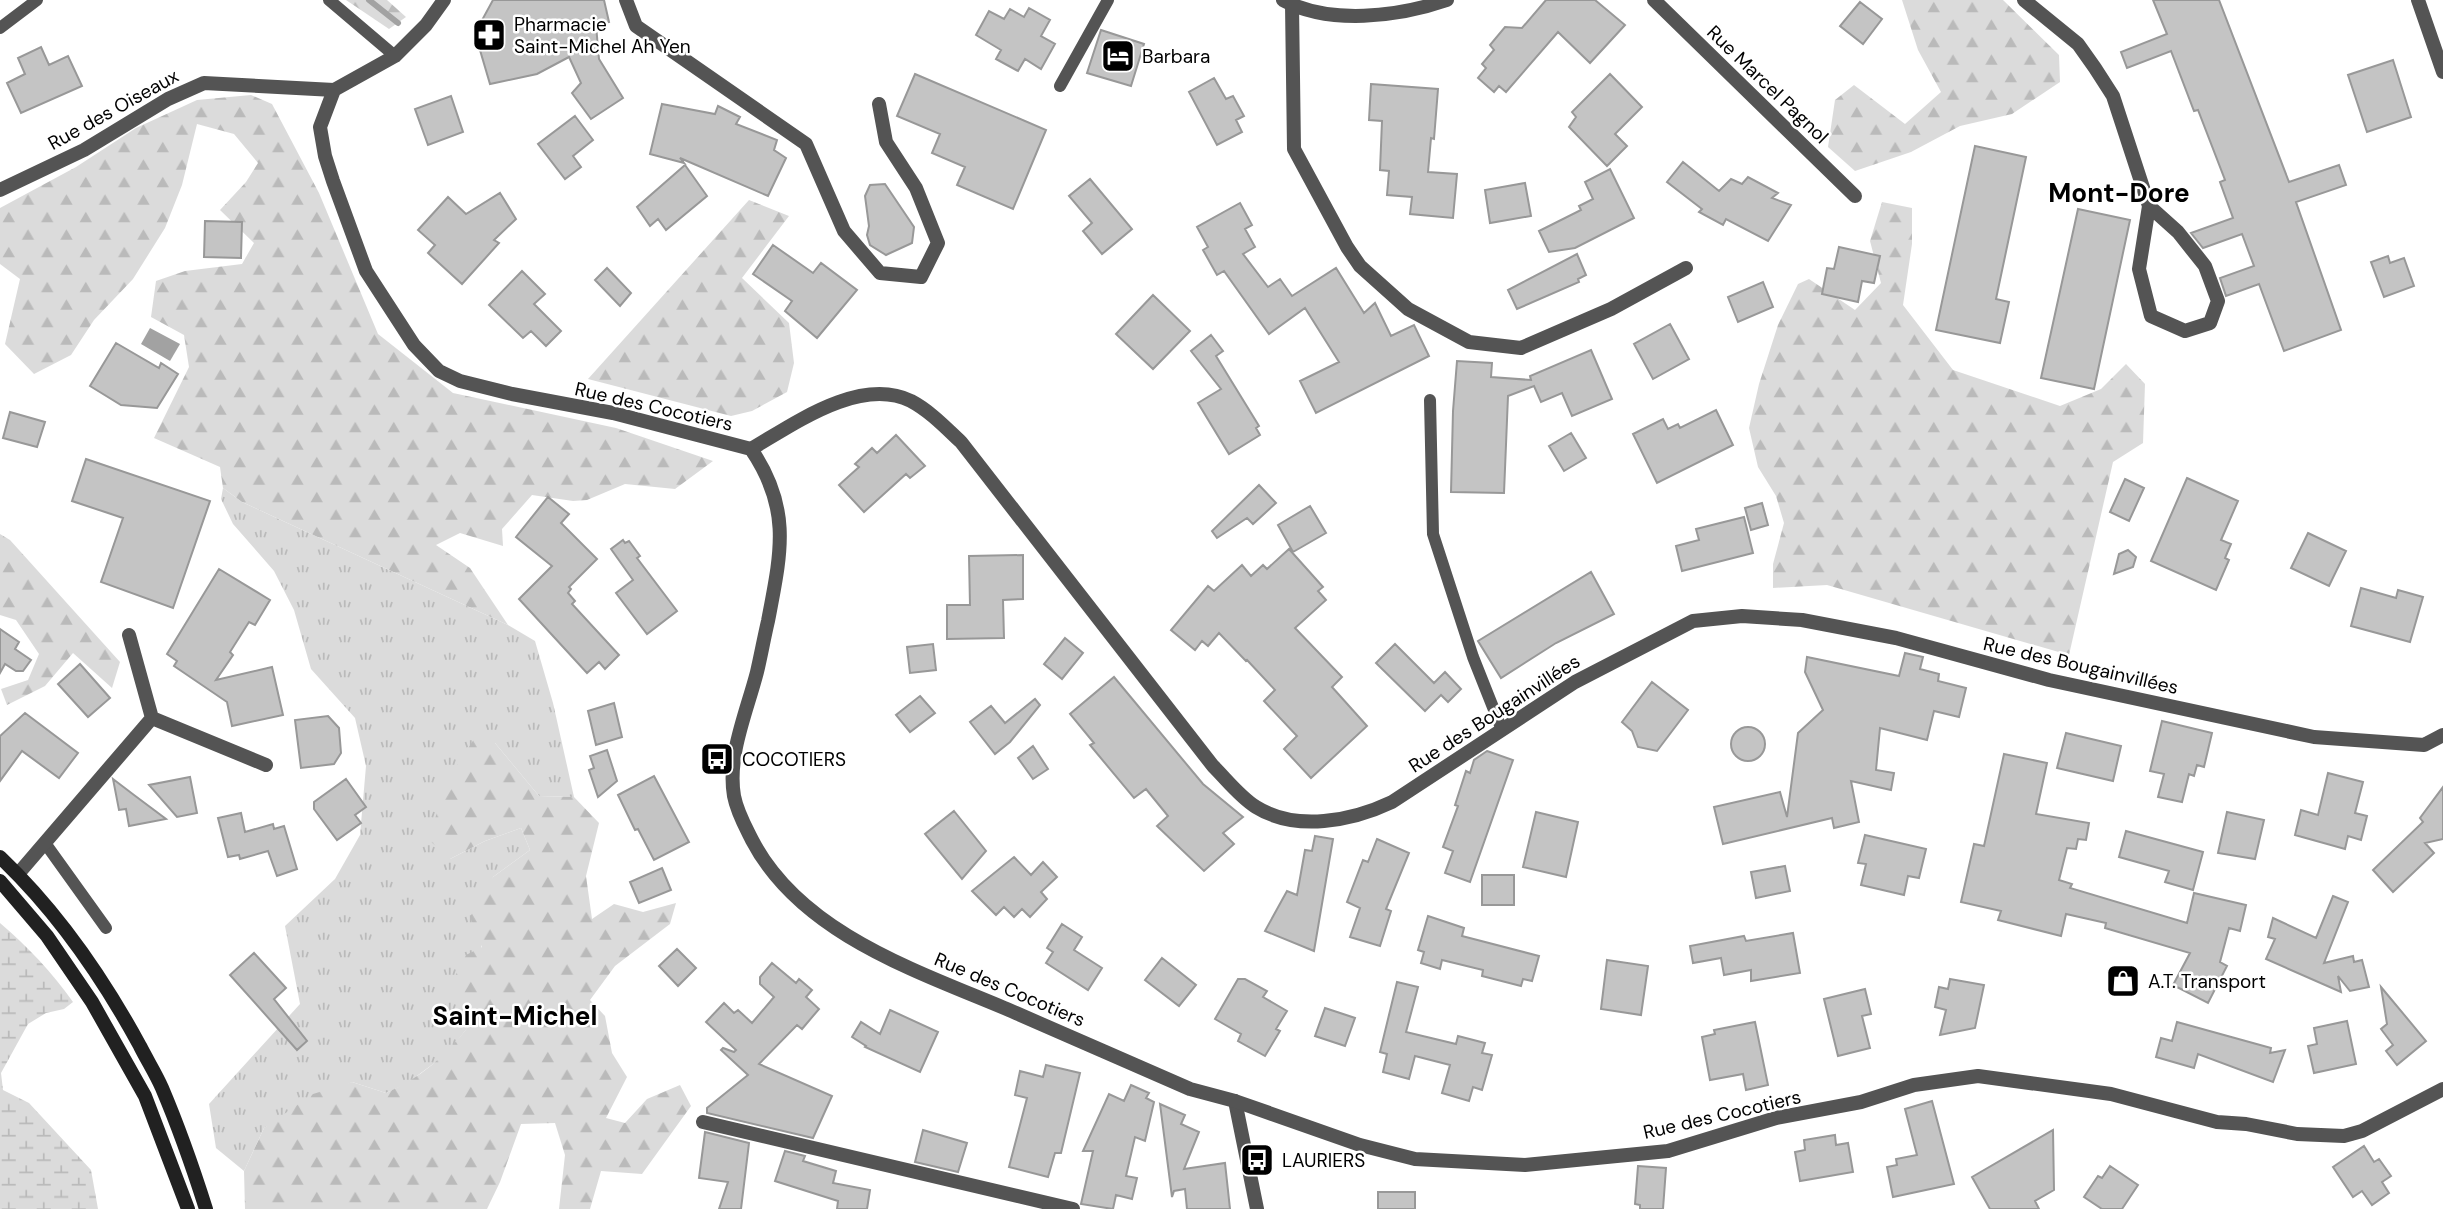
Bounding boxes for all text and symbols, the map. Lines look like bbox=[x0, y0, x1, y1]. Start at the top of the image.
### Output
place label: Pharmacie Saint-Michel Ah Yen bbox=[514, 12, 691, 59]
pharmacy icon: Pharmacie Saint-Michel Ah Yen bbox=[470, 16, 508, 54]
street label: Rue Marcel Pagnol bbox=[1701, 20, 1834, 149]
hotel icon: Barbara bbox=[1099, 37, 1137, 75]
place label: Barbara bbox=[1142, 44, 1210, 69]
street label: Rue des Oiseaux bbox=[44, 63, 183, 156]
district label: Mont-Dore bbox=[2048, 176, 2190, 210]
street label: Rue des Cocotiers bbox=[572, 376, 735, 437]
street label: Rue des Bougainvillées bbox=[1981, 631, 2181, 700]
street label: Rue des Bougainvillées bbox=[1404, 649, 1585, 778]
bus stop icon: COCOTIERS bbox=[698, 740, 736, 778]
place label: COCOTIERS bbox=[742, 747, 846, 772]
street label: Rue des Cocotiers bbox=[931, 946, 1089, 1032]
shop icon: A.T. Transport bbox=[2104, 962, 2142, 1000]
place label: A.T. Transport bbox=[2148, 969, 2266, 994]
district label: Saint-Michel bbox=[433, 999, 597, 1033]
street label: Rue des Cocotiers bbox=[1641, 1084, 1804, 1145]
bus stop icon: LAURIERS bbox=[1238, 1141, 1276, 1179]
place label: LAURIERS bbox=[1282, 1148, 1365, 1173]

